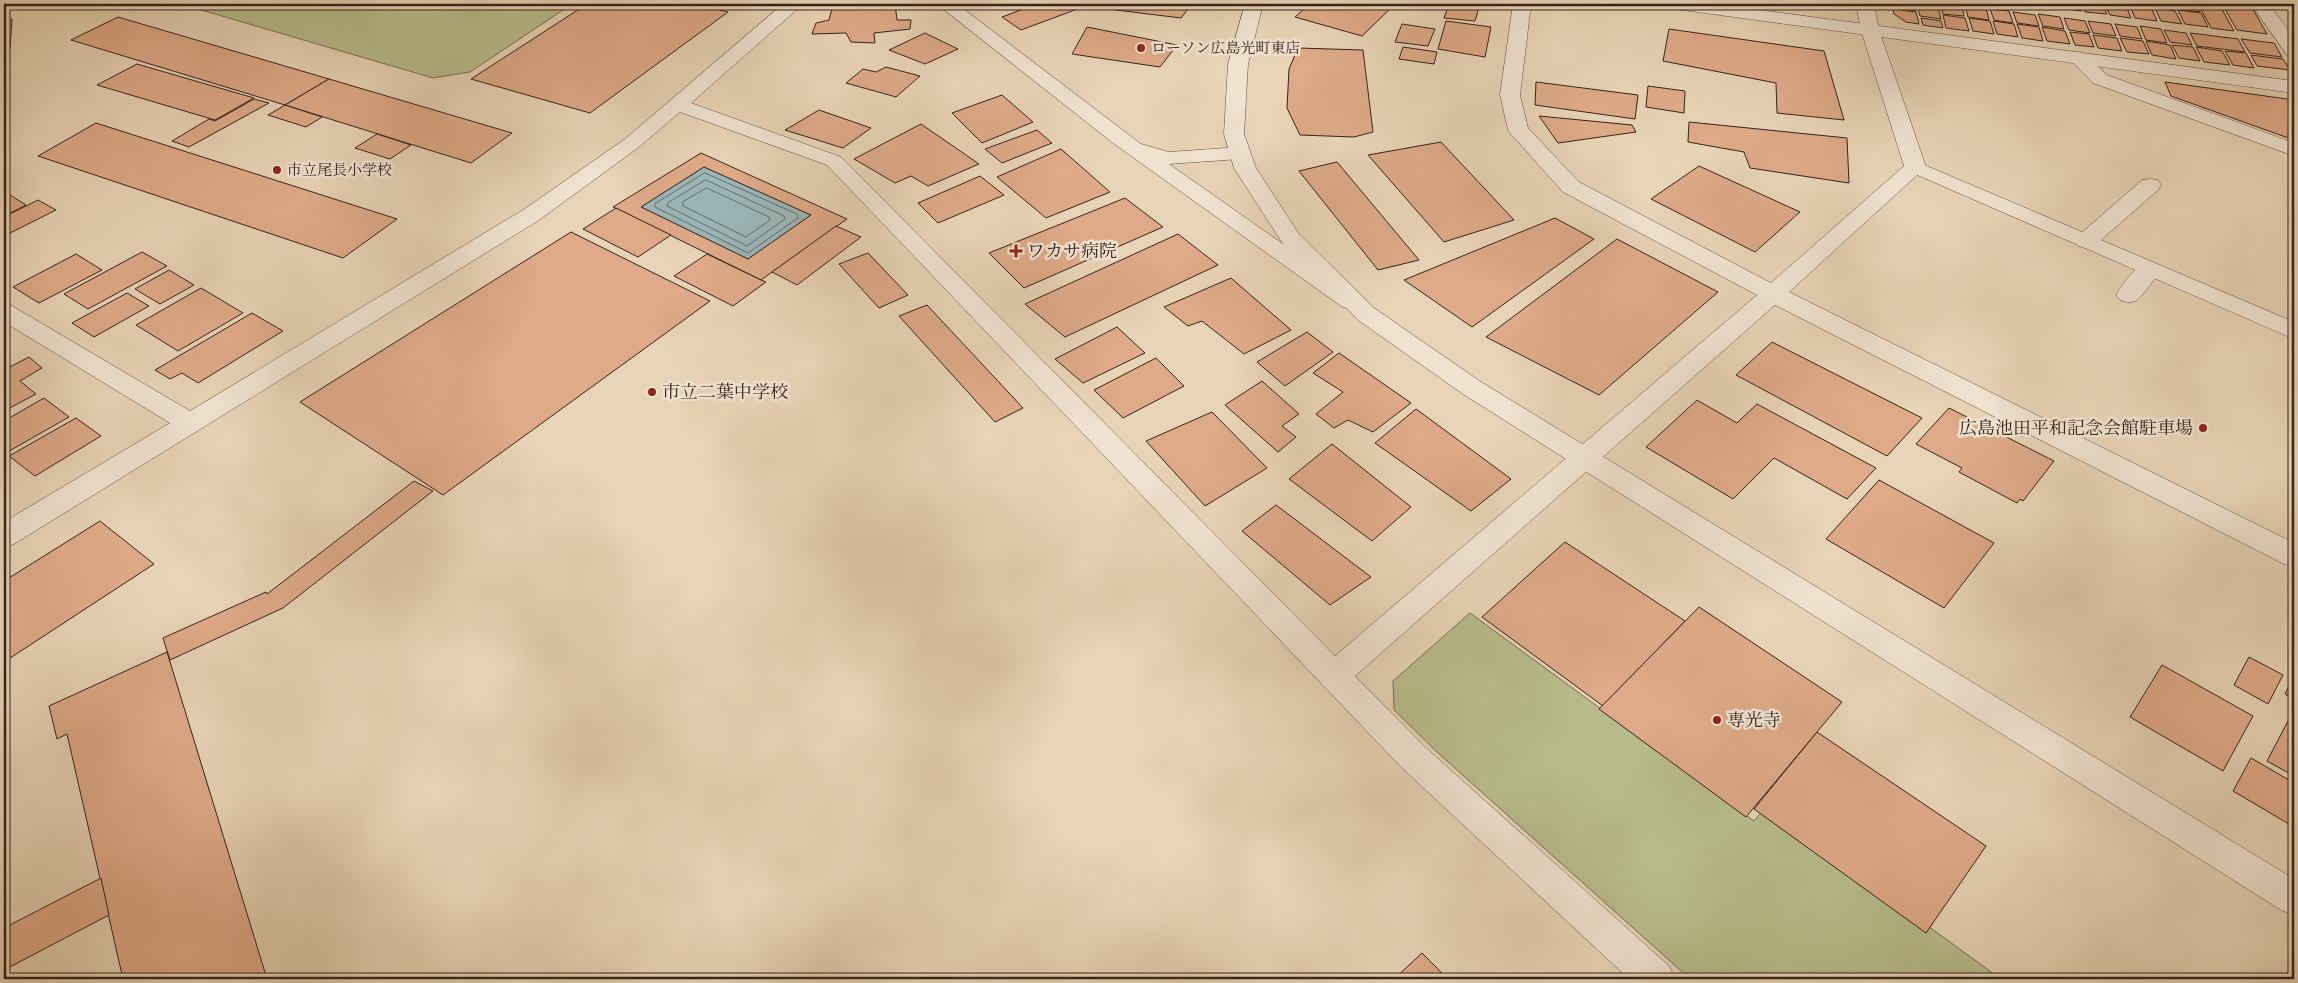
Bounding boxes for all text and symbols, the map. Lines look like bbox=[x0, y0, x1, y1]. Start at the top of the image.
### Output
place label: ローソン広島光町東店 bbox=[1151, 38, 1300, 58]
marker: ローソン広島光町東店 bbox=[1135, 42, 1147, 54]
place label: 市立尾長小学校 bbox=[287, 160, 392, 180]
marker: 市立尾長小学校 bbox=[271, 164, 283, 176]
place label: ワカサ病院 bbox=[1027, 239, 1117, 263]
marker: ワカサ病院 bbox=[1009, 244, 1023, 258]
place label: 市立二葉中学校 bbox=[662, 380, 788, 404]
marker: 市立二葉中学校 bbox=[646, 386, 658, 398]
place label: 広島池田平和記念会館駐車場 bbox=[1959, 416, 2193, 440]
marker: 広島池田平和記念会館駐車場 bbox=[2197, 422, 2209, 434]
place label: 専光寺 bbox=[1727, 708, 1781, 732]
marker: 専光寺 bbox=[1711, 714, 1723, 726]

